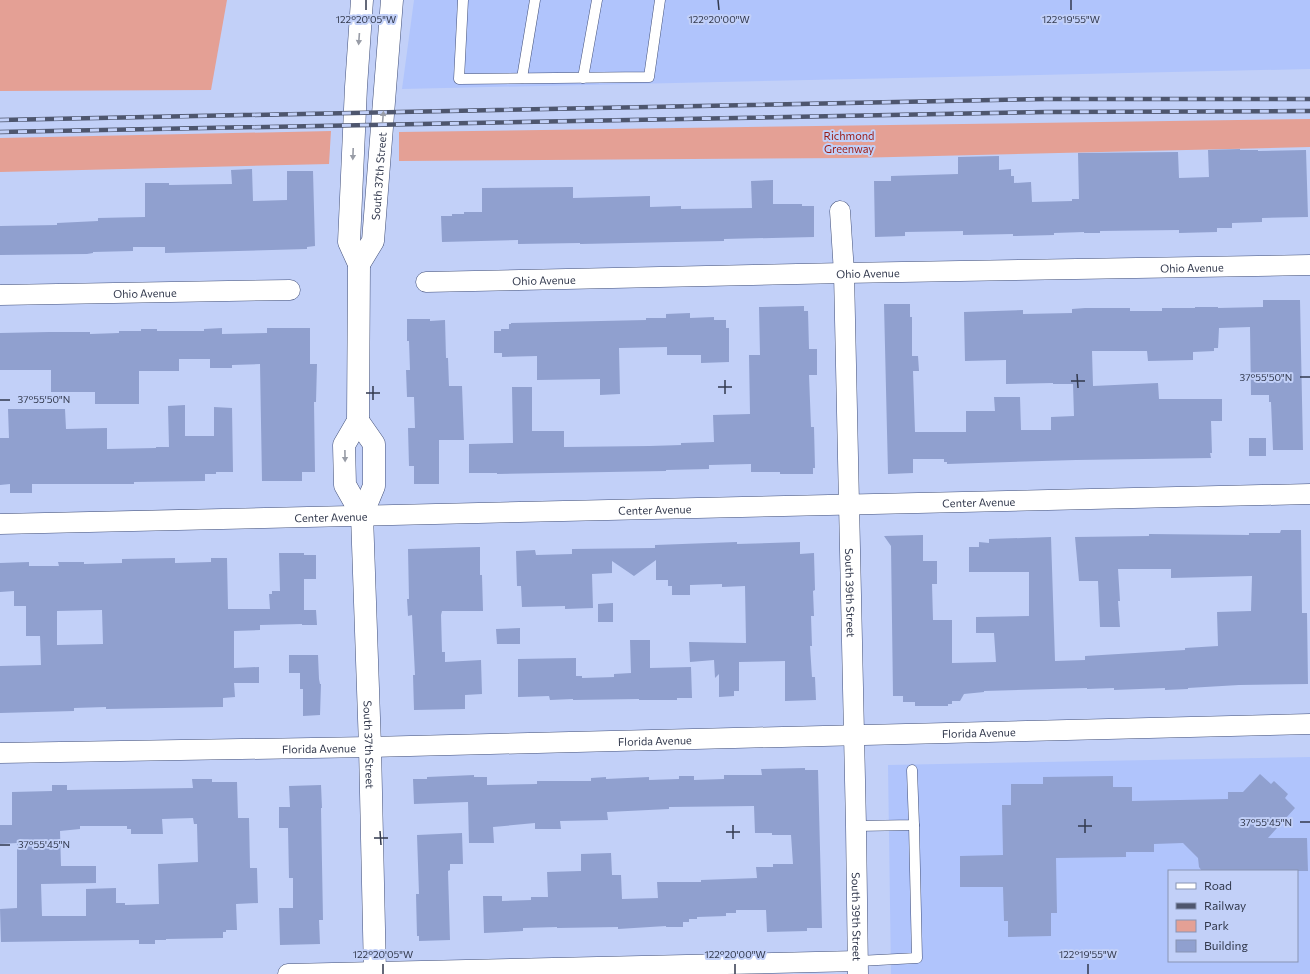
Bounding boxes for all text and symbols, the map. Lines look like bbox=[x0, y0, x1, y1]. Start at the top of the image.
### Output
text: 122°20'05"W bbox=[336, 13, 396, 25]
text: 122°20'00"W bbox=[688, 13, 750, 25]
text: 122°19'55"W bbox=[1042, 13, 1100, 25]
one-way arrow bbox=[356, 33, 363, 45]
one-way arrow bbox=[379, 111, 386, 123]
park label: Richmond Greenway bbox=[824, 129, 874, 155]
street label: South 37th Street bbox=[368, 131, 388, 221]
one-way arrow bbox=[350, 148, 356, 161]
street label: Ohio Avenue bbox=[1160, 260, 1224, 274]
street label: Ohio Avenue bbox=[836, 266, 900, 280]
street label: Ohio Avenue bbox=[512, 272, 576, 287]
street label: Ohio Avenue bbox=[113, 285, 177, 300]
text: 37°55'50"N bbox=[1240, 371, 1292, 383]
text: 37°55'50"N bbox=[18, 393, 70, 405]
one-way arrow bbox=[341, 450, 348, 462]
street label: Center Avenue bbox=[942, 494, 1016, 509]
street label: Center Avenue bbox=[618, 502, 692, 516]
street label: Center Avenue bbox=[294, 509, 368, 524]
street label: South 39th Street bbox=[843, 548, 858, 638]
street label: South 37th Street bbox=[362, 700, 377, 789]
street label: Florida Avenue bbox=[942, 725, 1016, 740]
street label: Florida Avenue bbox=[618, 733, 692, 747]
street label: Florida Avenue bbox=[282, 741, 356, 755]
text: 37°55'45"N bbox=[1240, 816, 1292, 828]
text: 37°55'45"N bbox=[18, 838, 70, 850]
legend bbox=[1168, 870, 1298, 962]
street label: South 39th Street bbox=[850, 872, 864, 962]
text: Road bbox=[1204, 878, 1232, 892]
text: Railway bbox=[1204, 898, 1246, 912]
text: Park bbox=[1204, 918, 1230, 932]
text: Building bbox=[1204, 938, 1248, 952]
text: 122°20'05"W bbox=[353, 948, 413, 960]
text: 122°20'00"W bbox=[704, 948, 766, 960]
text: 122°19'55"W bbox=[1059, 948, 1117, 960]

